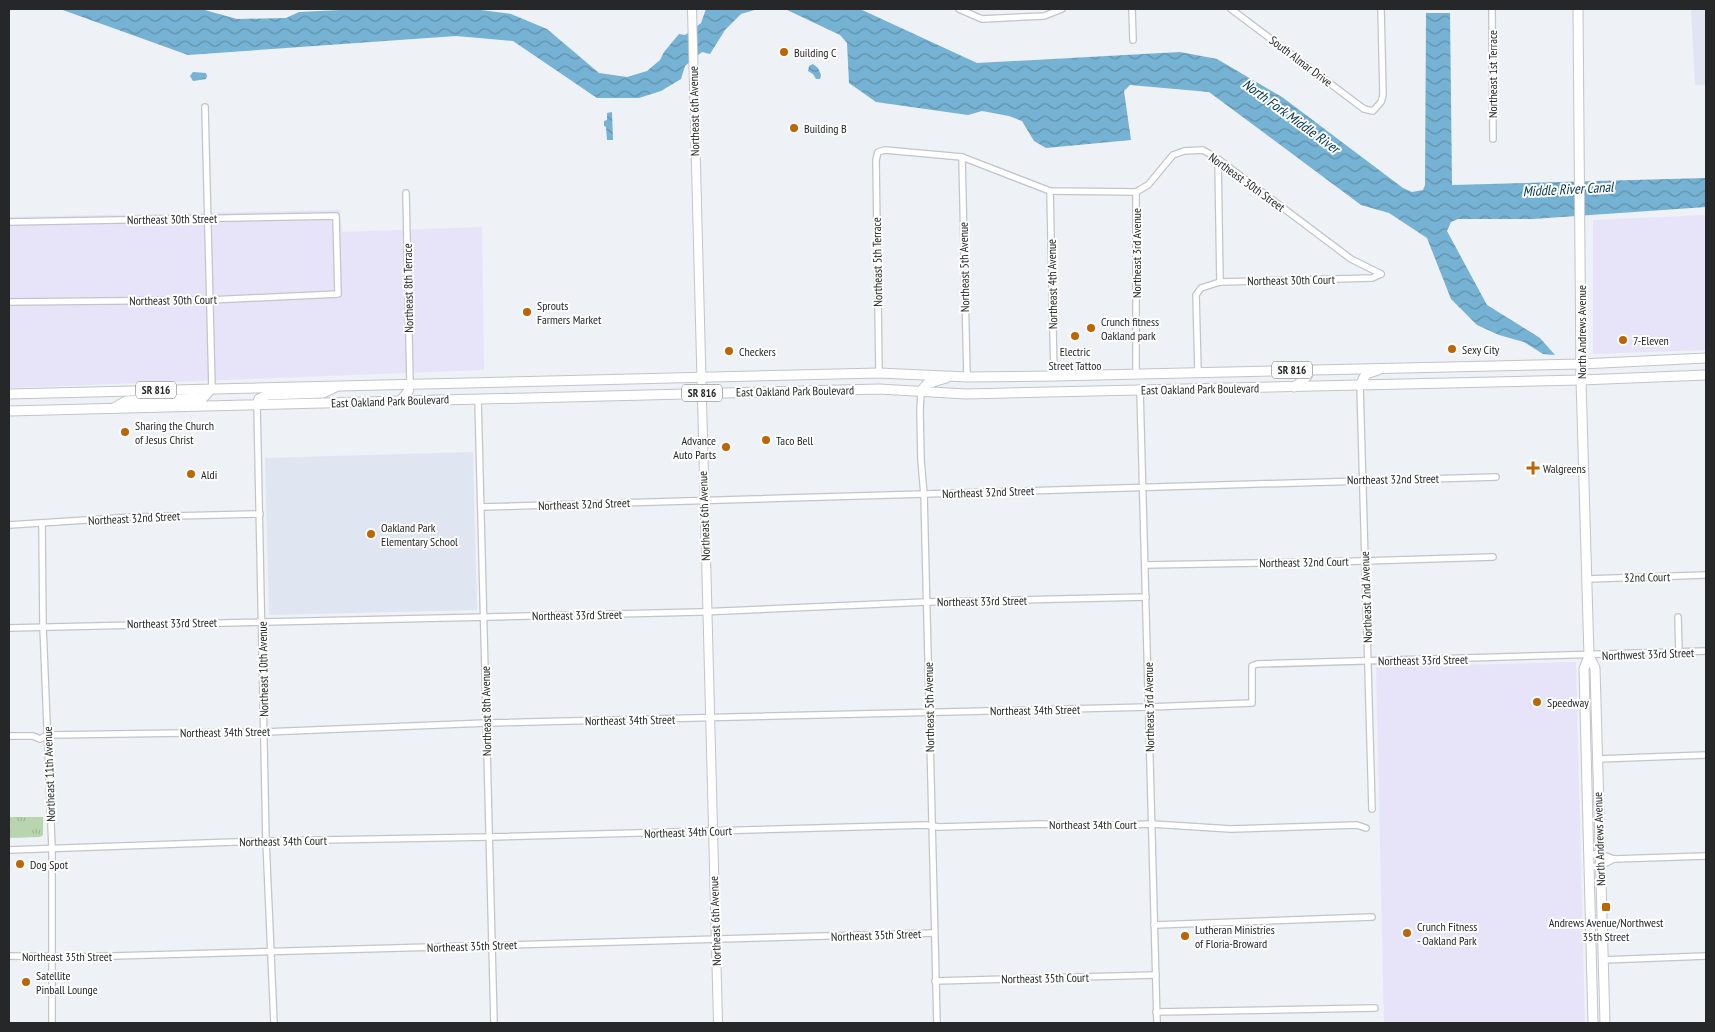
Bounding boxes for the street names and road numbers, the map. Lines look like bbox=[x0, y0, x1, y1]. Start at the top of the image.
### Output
street label: Northeast 1st Terrace bbox=[1485, 30, 1500, 118]
street label: South Almar Drive bbox=[1267, 32, 1336, 90]
street label: Northeast 6th Avenue bbox=[686, 66, 702, 156]
street label: Northeast 30th Street bbox=[1206, 149, 1288, 215]
street label: Northeast 3rd Avenue bbox=[1129, 208, 1144, 298]
street label: Northeast 30th Street bbox=[127, 211, 218, 227]
street label: Northeast 5th Terrace bbox=[869, 217, 885, 307]
street label: Northeast 5th Avenue bbox=[956, 222, 972, 312]
street label: Northeast 4th Avenue bbox=[1044, 239, 1060, 329]
street label: Northeast 8th Terrace bbox=[400, 243, 416, 333]
street label: Northeast 30th Court bbox=[1247, 272, 1336, 288]
street label: North Andrews Avenue bbox=[1574, 285, 1589, 379]
street label: Northeast 30th Court bbox=[129, 292, 218, 308]
road number: SR 816 bbox=[1272, 362, 1312, 378]
street label: East Oakland Park Boulevard bbox=[1141, 380, 1259, 398]
road number: SR 816 bbox=[136, 382, 176, 398]
street label: East Oakland Park Boulevard bbox=[736, 382, 854, 400]
road number: SR 816 bbox=[682, 384, 722, 402]
street label: East Oakland Park Boulevard bbox=[331, 391, 449, 411]
street label: Northeast 6th Avenue bbox=[695, 471, 713, 561]
street label: Northeast 32nd Street bbox=[1347, 471, 1440, 487]
street label: Northeast 32nd Street bbox=[942, 483, 1035, 501]
street label: Northeast 32nd Street bbox=[538, 495, 631, 513]
street label: Northeast 32nd Street bbox=[88, 508, 181, 528]
street label: Northeast 2nd Avenue bbox=[1357, 551, 1375, 643]
street label: Northeast 32nd Court bbox=[1259, 554, 1350, 570]
street label: 32nd Court bbox=[1624, 569, 1671, 585]
street label: Northeast 33rd Street bbox=[937, 593, 1028, 609]
street label: Northeast 33rd Street bbox=[532, 607, 623, 623]
street label: Northeast 33rd Street bbox=[127, 615, 218, 631]
street label: Northeast 10th Avenue bbox=[255, 621, 271, 717]
street label: Northwest 33rd Street bbox=[1602, 645, 1695, 663]
street label: Northeast 33rd Street bbox=[1378, 652, 1469, 668]
street label: Northeast 5th Avenue bbox=[921, 662, 937, 752]
street label: Northeast 3rd Avenue bbox=[1141, 662, 1157, 752]
street label: Northeast 8th Avenue bbox=[478, 666, 494, 756]
street label: Northeast 34th Street bbox=[990, 702, 1081, 718]
street label: Northeast 34th Street bbox=[585, 712, 676, 728]
street label: Northeast 34th Street bbox=[180, 724, 271, 740]
street label: Northeast 11th Avenue bbox=[40, 726, 58, 822]
street label: North Andrews Avenue bbox=[1590, 792, 1608, 886]
street label: Northeast 34th Court bbox=[1049, 817, 1138, 832]
street label: Northeast 34th Court bbox=[644, 823, 733, 841]
street label: Northeast 34th Court bbox=[239, 833, 328, 849]
street label: Northeast 6th Avenue bbox=[706, 876, 724, 966]
street label: Northeast 35th Street bbox=[831, 926, 922, 944]
street label: Northeast 35th Street bbox=[427, 937, 518, 955]
street label: Northeast 35th Street bbox=[22, 949, 113, 964]
street label: Northeast 35th Court bbox=[1001, 970, 1090, 986]

